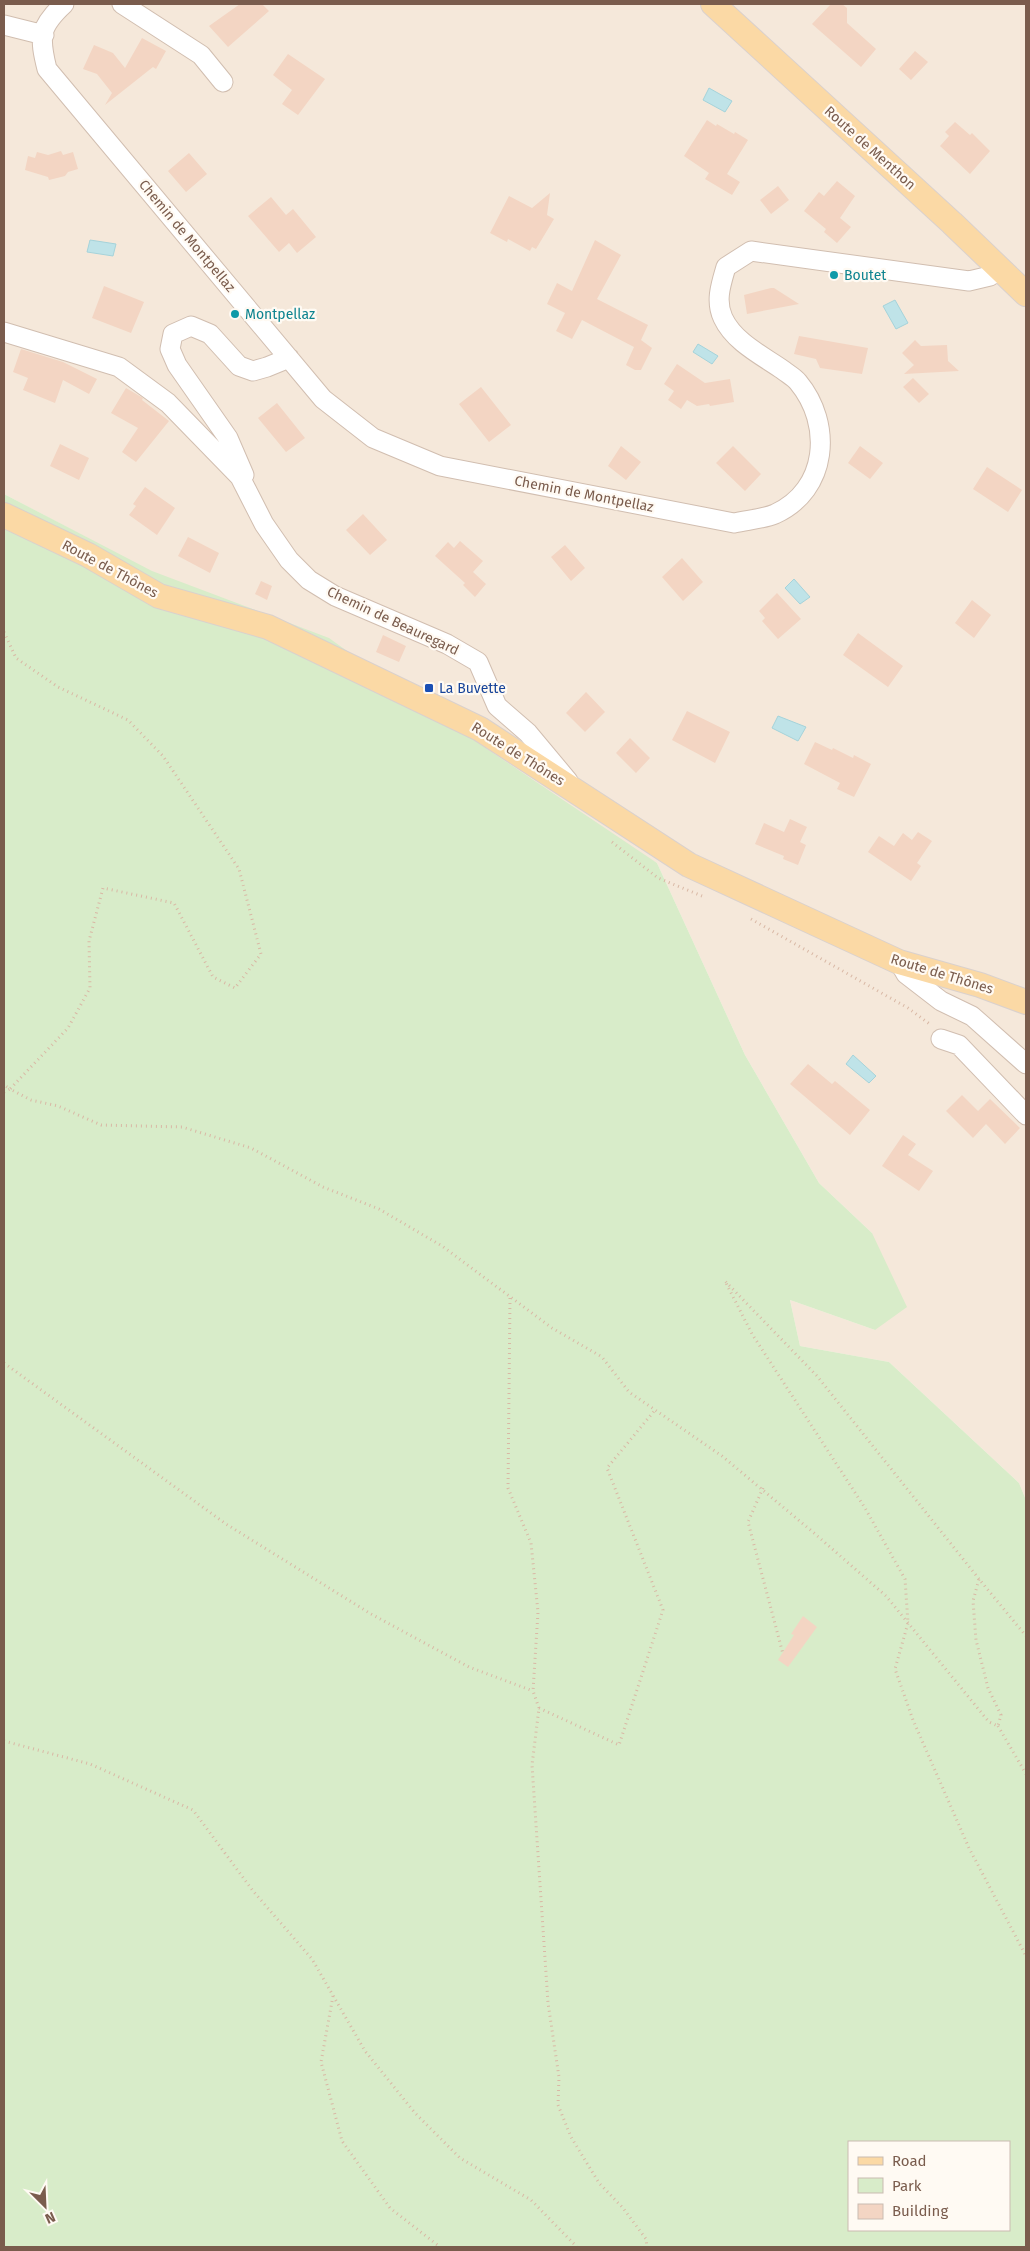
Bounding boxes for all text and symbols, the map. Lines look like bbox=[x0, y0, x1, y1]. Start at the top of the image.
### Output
street label: Route de Menthon bbox=[821, 103, 919, 193]
street label: Chemin de Montpellaz bbox=[135, 176, 239, 296]
place label: Boutet bbox=[844, 267, 887, 284]
marker: Boutet bbox=[828, 269, 840, 281]
place label: Montpellaz bbox=[245, 306, 315, 323]
marker: Montpellaz bbox=[229, 308, 241, 320]
street label: Chemin de Montpellaz bbox=[513, 472, 655, 516]
street label: Route de Thônes bbox=[59, 536, 161, 602]
street label: Chemin de Beauregard bbox=[324, 583, 462, 659]
place label: La Buvette bbox=[439, 680, 506, 697]
marker: La Buvette bbox=[423, 682, 435, 694]
street label: Route de Thônes bbox=[468, 719, 568, 790]
street label: Route de Thônes bbox=[889, 950, 996, 998]
legend bbox=[848, 2141, 1010, 2231]
text: Road bbox=[892, 2152, 927, 2170]
text: Park bbox=[892, 2177, 922, 2195]
north arrow bbox=[20, 2181, 70, 2231]
text: Building bbox=[892, 2202, 948, 2220]
text: N bbox=[42, 2208, 58, 2227]

